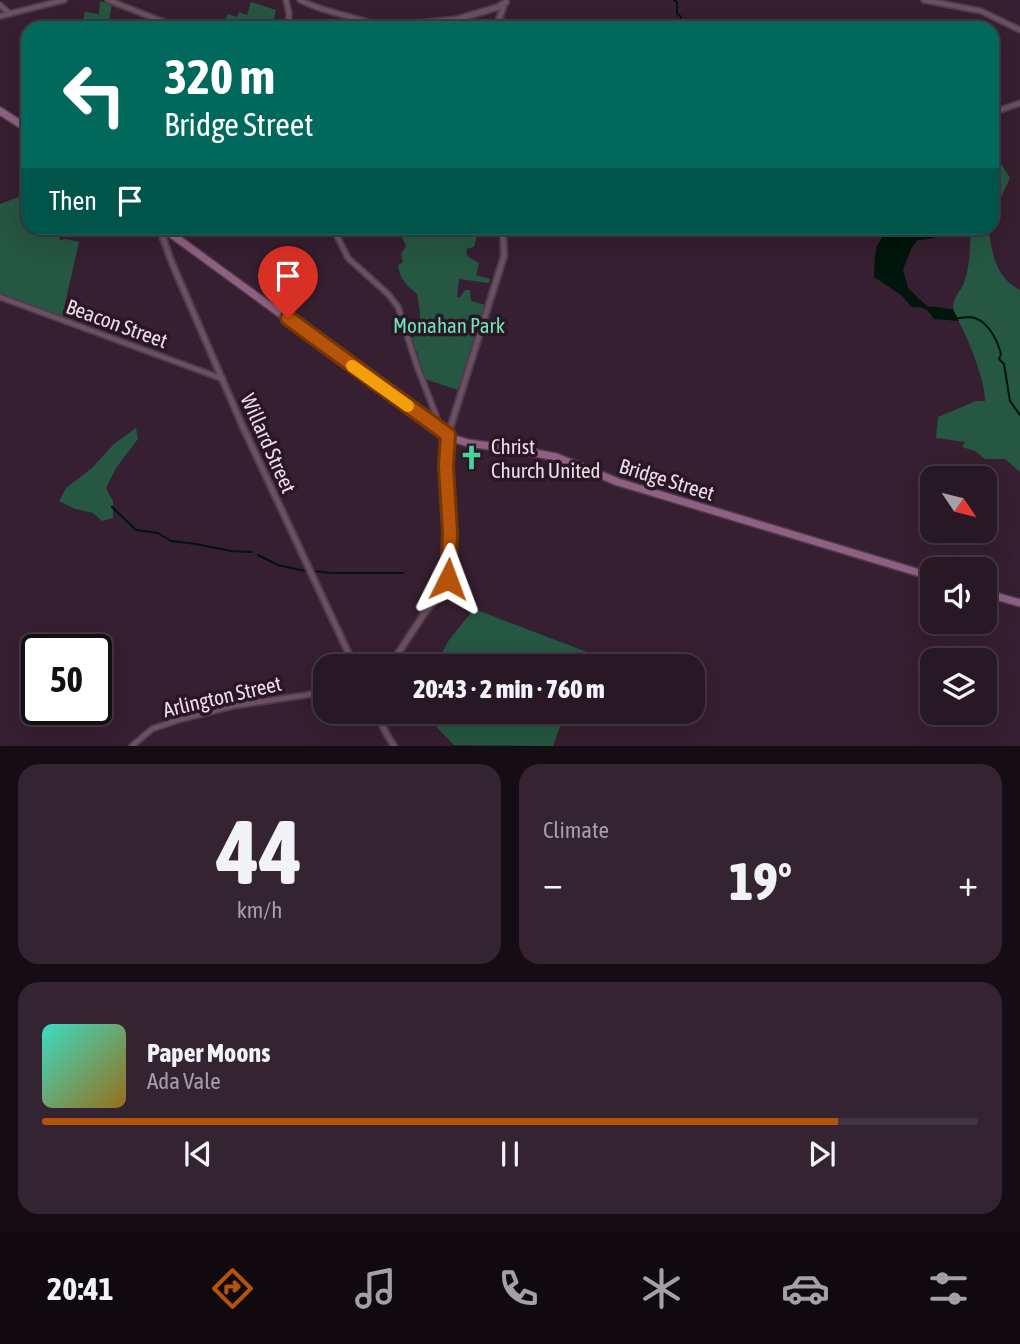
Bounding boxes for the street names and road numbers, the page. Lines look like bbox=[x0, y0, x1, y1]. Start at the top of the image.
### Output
street label: Beacon Street bbox=[63, 294, 171, 352]
street label: Willard Street bbox=[236, 390, 302, 496]
street label: Bridge Street bbox=[617, 453, 717, 505]
street label: Arlington Street bbox=[160, 671, 284, 721]

